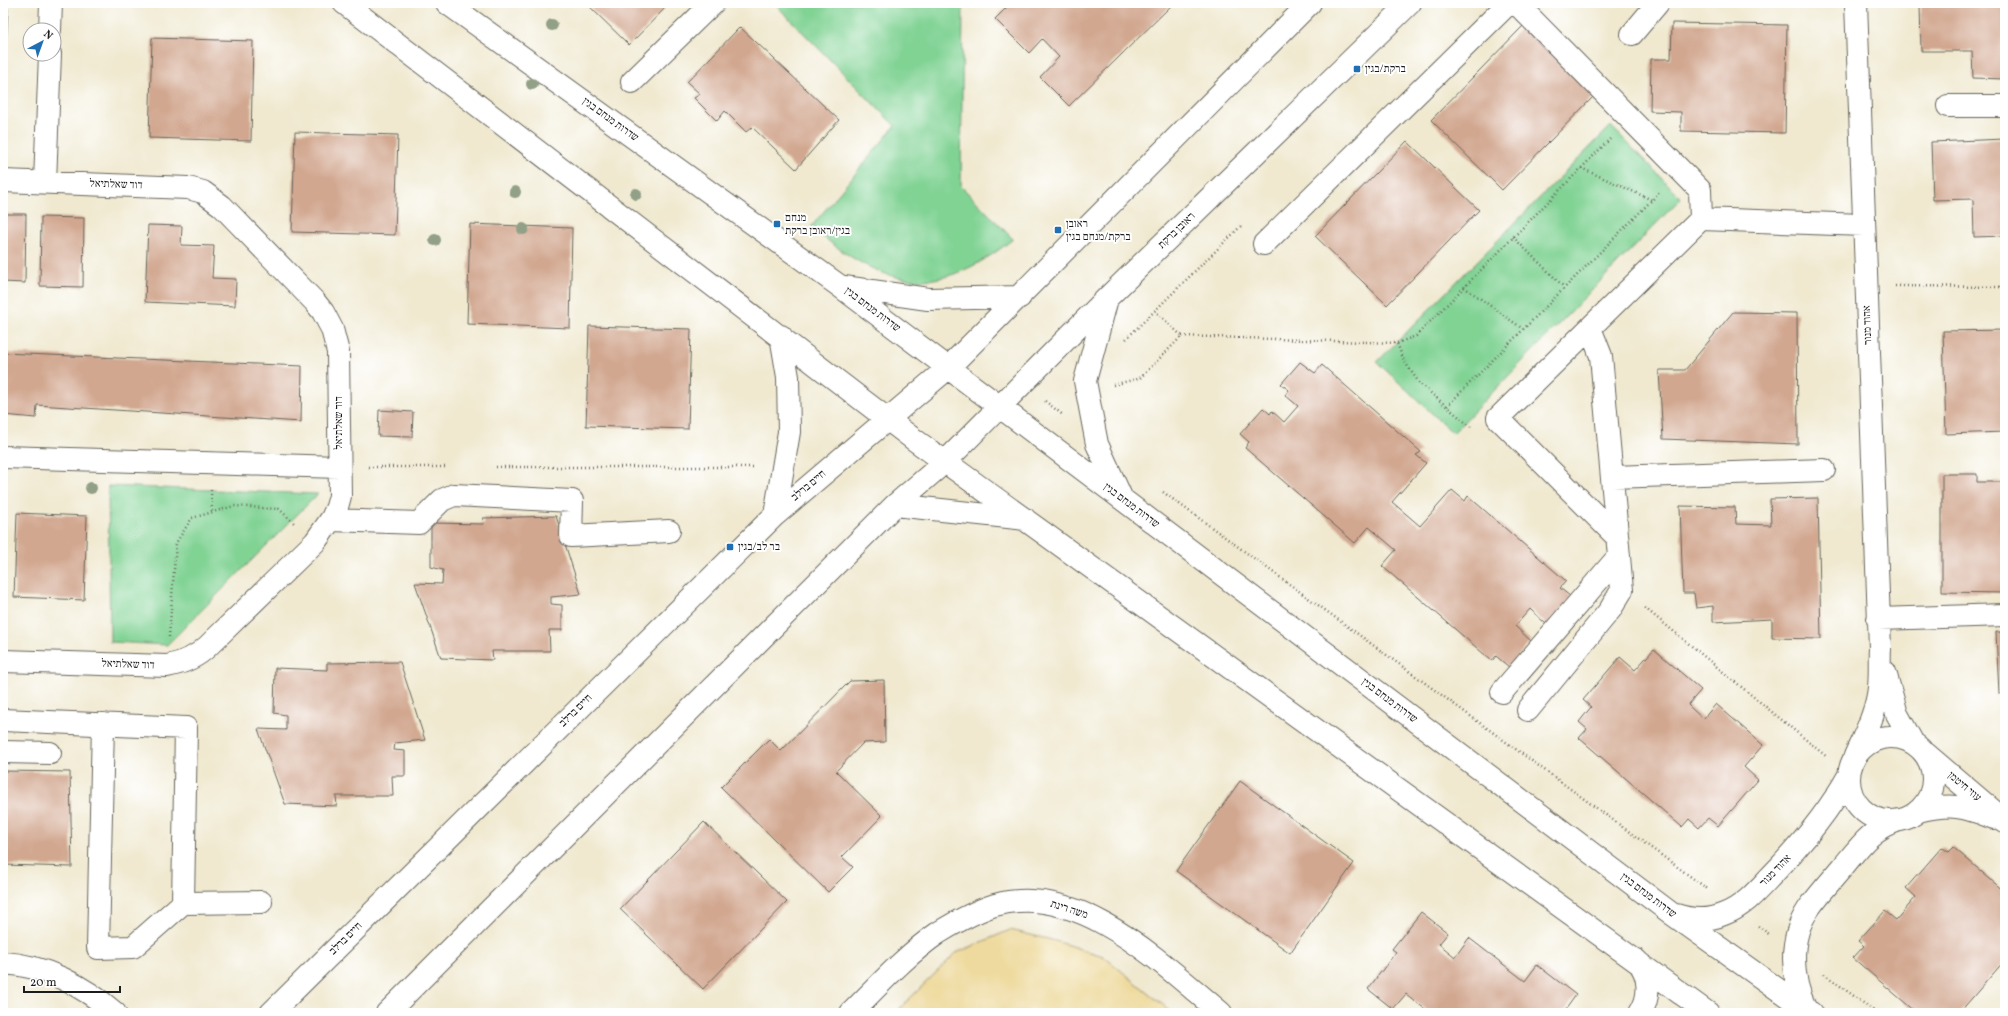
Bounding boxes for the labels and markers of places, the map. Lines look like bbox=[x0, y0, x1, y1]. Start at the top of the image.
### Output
place label: ברקת/בגין bbox=[1365, 62, 1406, 77]
marker: ברקת/בגין bbox=[1352, 64, 1362, 74]
place label: מנחם בגין/ראובן ברקת bbox=[785, 211, 850, 239]
place label: ראובן ברקת/מנחם בגין bbox=[1066, 217, 1131, 245]
marker: מנחם בגין/ראובן ברקת bbox=[772, 219, 782, 229]
marker: ראובן ברקת/מנחם בגין bbox=[1053, 225, 1063, 235]
place label: בר לב/בגין bbox=[738, 540, 780, 555]
marker: בר לב/בגין bbox=[725, 542, 735, 552]

